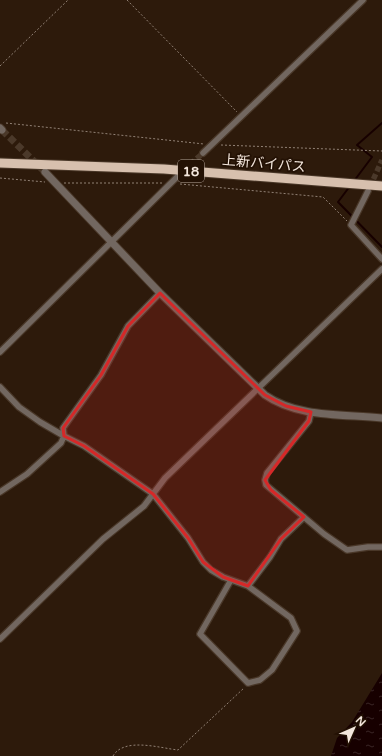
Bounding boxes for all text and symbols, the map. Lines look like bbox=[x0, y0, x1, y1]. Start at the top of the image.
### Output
street label: 上新バイパス bbox=[222, 151, 306, 176]
road number: 18 bbox=[178, 160, 204, 182]
north arrow bbox=[334, 708, 374, 748]
text: N bbox=[353, 714, 368, 729]

